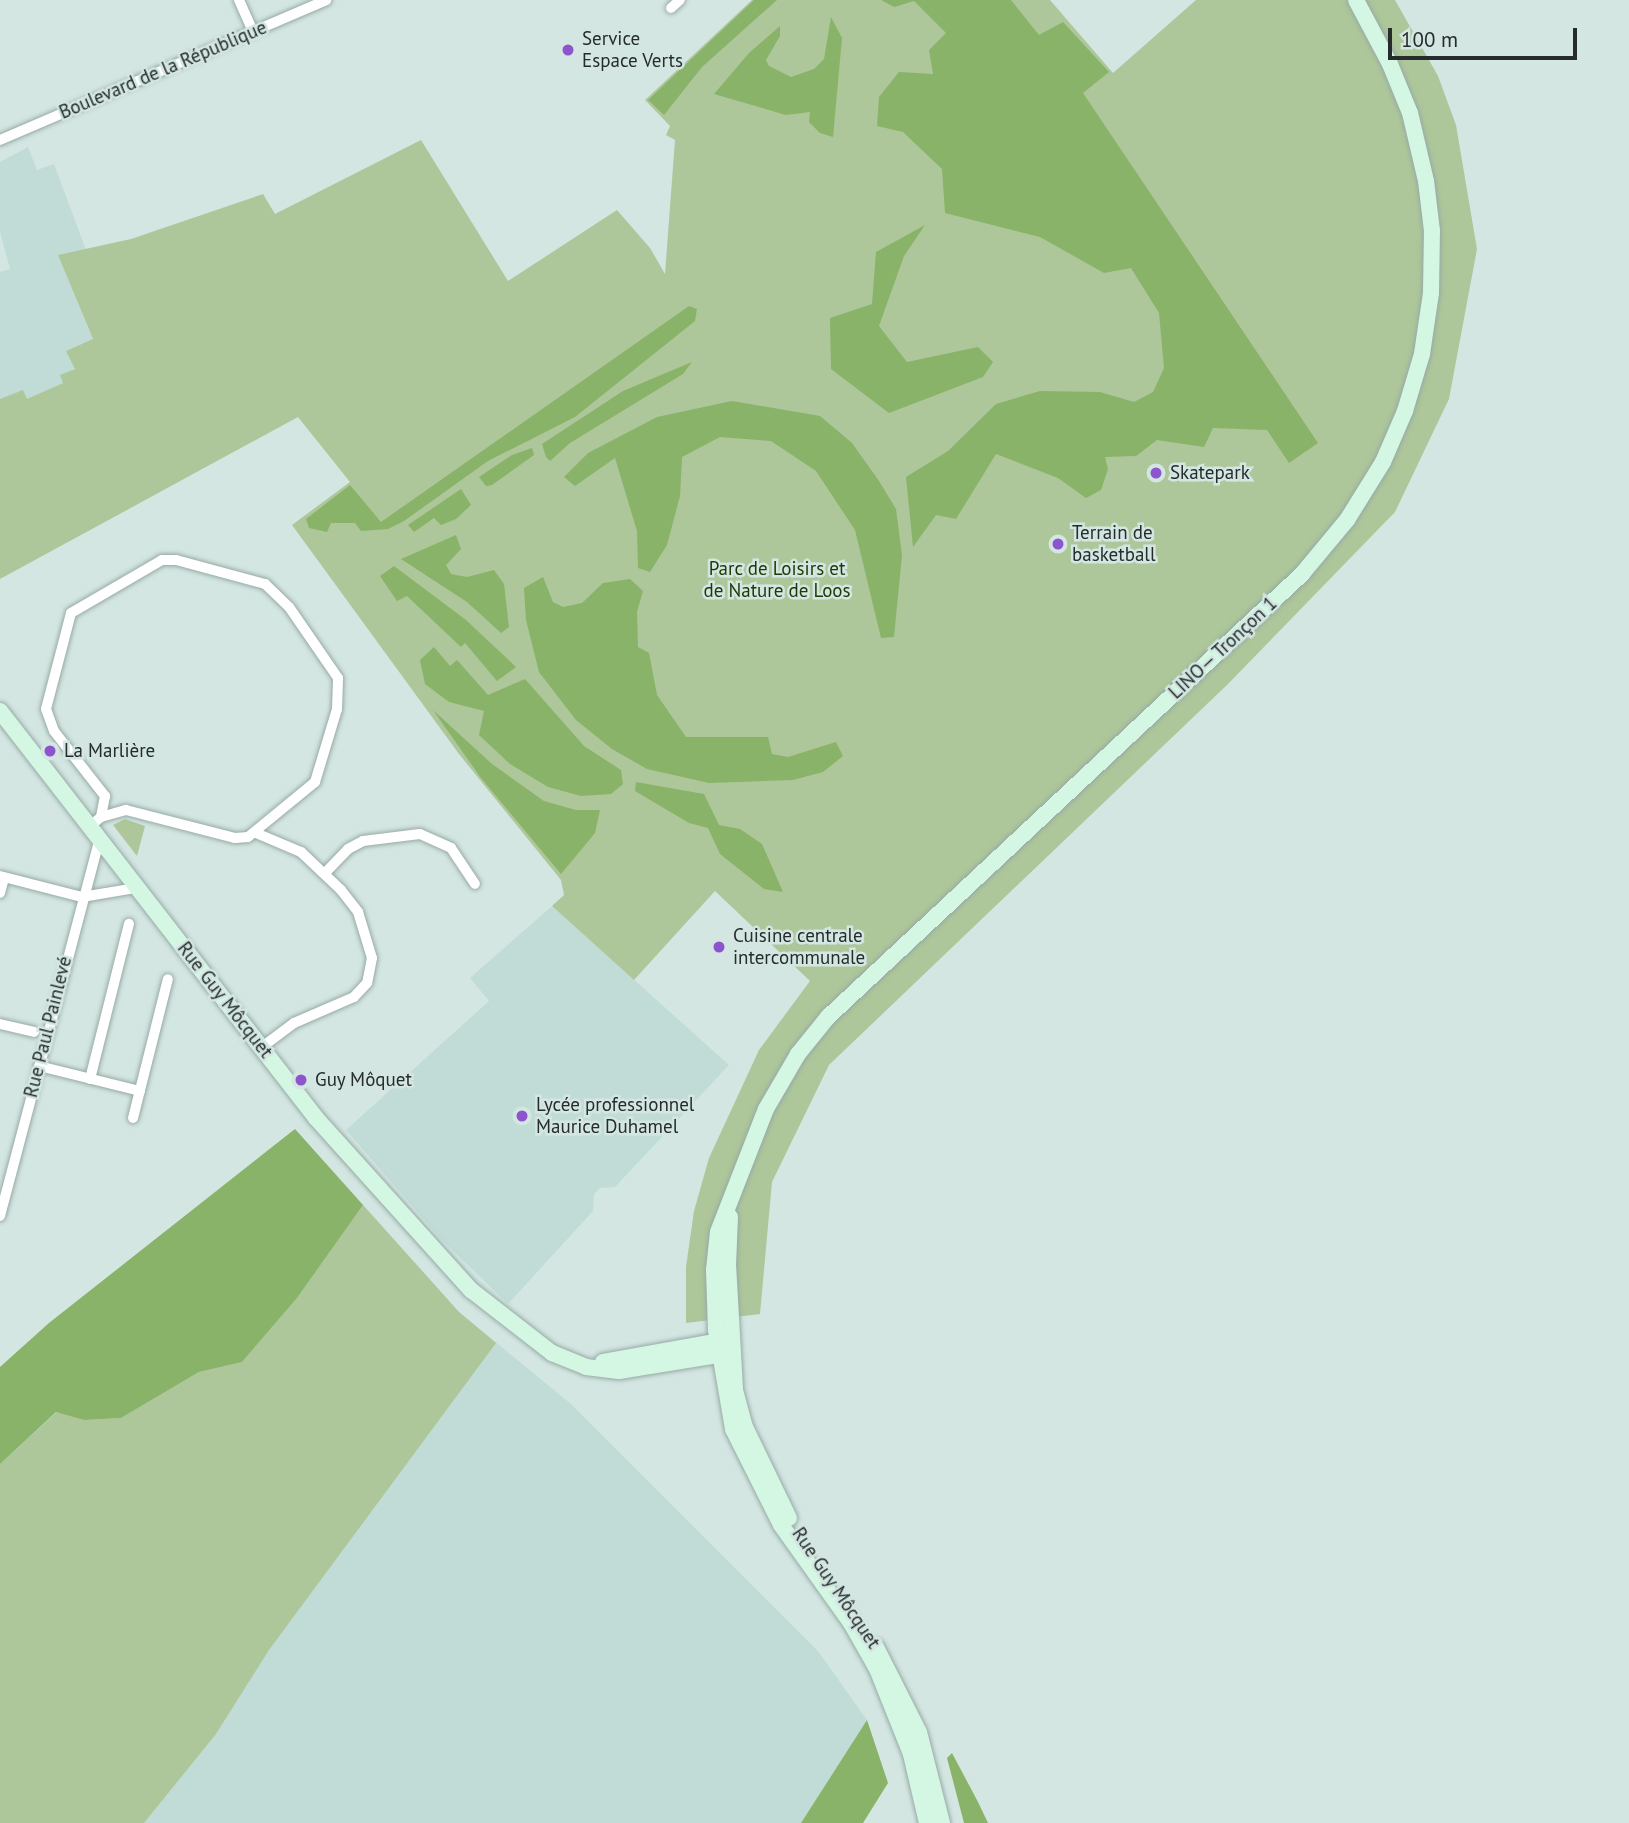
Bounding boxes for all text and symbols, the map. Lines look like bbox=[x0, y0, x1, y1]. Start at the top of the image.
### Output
scale bar bbox=[1391, 14, 1580, 58]
street label: Boulevard de la République bbox=[56, 16, 270, 124]
text: 100 m bbox=[1401, 26, 1458, 53]
place label: Service Espace Verts bbox=[582, 28, 684, 72]
marker: Service Espace Verts bbox=[560, 42, 576, 58]
place label: Skatepark bbox=[1170, 462, 1250, 484]
marker: Skatepark bbox=[1148, 465, 1164, 481]
place label: Terrain de basketball bbox=[1072, 522, 1155, 566]
marker: Terrain de basketball bbox=[1050, 536, 1066, 552]
park label: Parc de Loisirs et de Nature de Loos bbox=[703, 558, 851, 602]
street label: LINO— Tronçon 1 bbox=[1163, 591, 1283, 705]
place label: La Marlière bbox=[64, 740, 155, 762]
marker: La Marlière bbox=[42, 743, 58, 759]
place label: Cuisine centrale intercommunale bbox=[733, 925, 865, 969]
street label: Rue Guy Môcquet bbox=[172, 937, 278, 1063]
marker: Cuisine centrale intercommunale bbox=[711, 939, 727, 955]
street label: Rue Paul Painlevé bbox=[19, 954, 77, 1100]
place label: Guy Môquet bbox=[315, 1069, 413, 1091]
marker: Guy Môquet bbox=[293, 1072, 309, 1088]
place label: Lycée professionnel Maurice Duhamel bbox=[536, 1094, 694, 1138]
marker: Lycée professionnel Maurice Duhamel bbox=[514, 1108, 530, 1124]
street label: Rue Guy Môcquet bbox=[787, 1523, 885, 1653]

